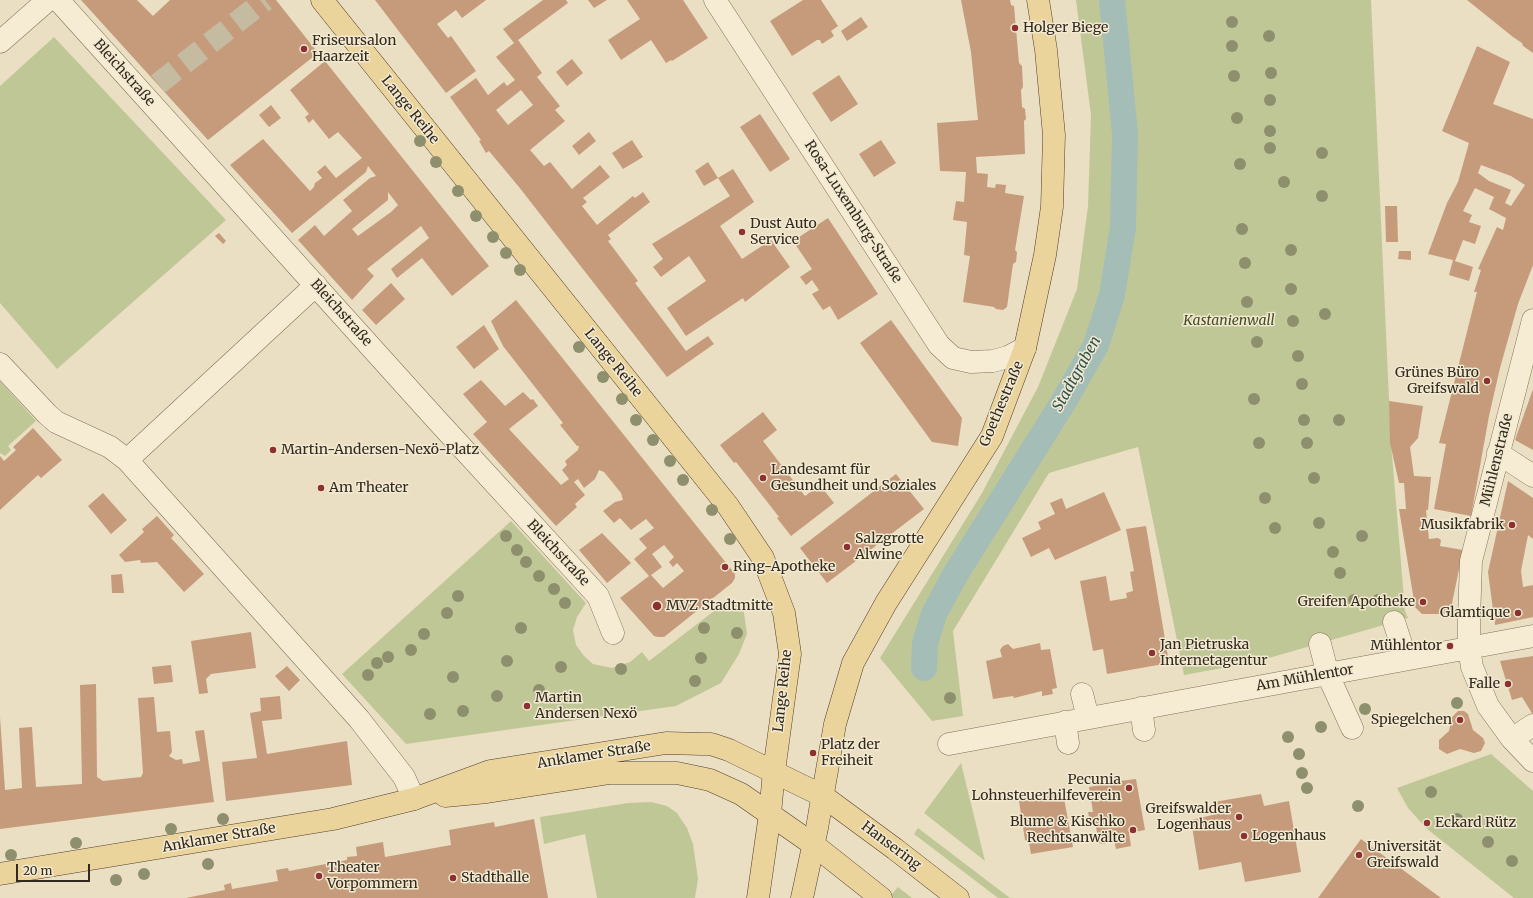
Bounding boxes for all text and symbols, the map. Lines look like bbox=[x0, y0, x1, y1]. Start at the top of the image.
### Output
place label: Holger Biege bbox=[1023, 20, 1108, 36]
marker: Holger Biege bbox=[1010, 23, 1020, 33]
place label: Friseursalon Haarzeit bbox=[312, 33, 397, 66]
street label: Bleichstraße bbox=[90, 36, 158, 110]
marker: Friseursalon Haarzeit bbox=[299, 44, 309, 54]
street label: Lange Reihe bbox=[377, 73, 443, 147]
street label: Rosa-Luxemburg-Straße bbox=[801, 138, 905, 286]
place label: Dust Auto Service bbox=[750, 216, 817, 248]
marker: Dust Auto Service bbox=[737, 227, 747, 237]
street label: Bleichstraße bbox=[307, 276, 375, 350]
park label: Kastanienwall bbox=[1183, 313, 1275, 329]
street label: Lange Reihe bbox=[580, 326, 646, 400]
water label: Stadtgraben bbox=[1049, 333, 1105, 415]
street label: Goethestraße bbox=[976, 359, 1028, 449]
place label: Grünes Büro Greifswald bbox=[1395, 365, 1479, 398]
marker: Grünes Büro Greifswald bbox=[1482, 376, 1492, 386]
street label: Mühlenstraße bbox=[1477, 412, 1517, 508]
place label: Martin-Andersen-Nexö-Platz bbox=[281, 442, 479, 458]
marker: Martin-Andersen-Nexö-Platz bbox=[268, 445, 278, 455]
place label: Landesamt für Gesundheit und Soziales bbox=[771, 462, 936, 494]
marker: Landesamt für Gesundheit und Soziales bbox=[758, 473, 768, 483]
place label: Am Theater bbox=[329, 480, 409, 496]
marker: Am Theater bbox=[316, 483, 326, 493]
street label: Bleichstraße bbox=[523, 516, 593, 590]
place label: Musikfabrik bbox=[1421, 517, 1504, 533]
marker: Musikfabrik bbox=[1507, 520, 1517, 530]
place label: Salzgrotte Alwine bbox=[855, 531, 924, 564]
marker: Salzgrotte Alwine bbox=[842, 542, 852, 552]
place label: Ring-Apotheke bbox=[733, 559, 835, 575]
marker: Ring-Apotheke bbox=[720, 562, 730, 572]
place label: Greifen Apotheke bbox=[1298, 594, 1415, 610]
marker: Greifen Apotheke bbox=[1418, 597, 1428, 607]
place label: MVZ Stadtmitte bbox=[666, 598, 773, 614]
marker: MVZ Stadtmitte bbox=[651, 600, 663, 612]
place label: Glamtique bbox=[1440, 605, 1510, 621]
marker: Glamtique bbox=[1513, 608, 1523, 618]
place label: Jan Pietruska Internetagentur bbox=[1160, 637, 1268, 670]
place label: Mühlentor bbox=[1370, 638, 1442, 654]
marker: Mühlentor bbox=[1445, 641, 1455, 651]
marker: Jan Pietruska Internetagentur bbox=[1147, 648, 1157, 658]
street label: Lange Reihe bbox=[770, 649, 796, 733]
street label: Am Mühlentor bbox=[1255, 661, 1355, 695]
place label: Falle bbox=[1468, 676, 1500, 692]
marker: Falle bbox=[1503, 679, 1513, 689]
place label: Martin Andersen Nexö bbox=[535, 690, 637, 722]
marker: Martin Andersen Nexö bbox=[522, 701, 532, 711]
place label: Spiegelchen bbox=[1371, 712, 1452, 728]
marker: Spiegelchen bbox=[1455, 715, 1465, 725]
place label: Platz der Freiheit bbox=[821, 737, 880, 770]
street label: Anklamer Straße bbox=[536, 738, 652, 772]
marker: Platz der Freiheit bbox=[808, 748, 818, 758]
place label: Pecunia Lohnsteuerhilfeverein bbox=[972, 772, 1121, 804]
marker: Pecunia Lohnsteuerhilfeverein bbox=[1124, 783, 1134, 793]
place label: Greifswalder Logenhaus bbox=[1145, 801, 1231, 834]
marker: Greifswalder Logenhaus bbox=[1234, 812, 1244, 822]
place label: Blume & Kischko Rechtsanwälte bbox=[1010, 814, 1125, 846]
place label: Eckard Rütz bbox=[1435, 815, 1516, 831]
street label: Hansering bbox=[858, 818, 924, 874]
marker: Eckard Rütz bbox=[1422, 818, 1432, 828]
street label: Anklamer Straße bbox=[161, 820, 277, 856]
marker: Blume & Kischko Rechtsanwälte bbox=[1128, 825, 1138, 835]
place label: Logenhaus bbox=[1252, 828, 1326, 844]
marker: Logenhaus bbox=[1239, 831, 1249, 841]
place label: Universität Greifswald bbox=[1367, 839, 1441, 872]
marker: Universität Greifswald bbox=[1354, 850, 1364, 860]
scale bar bbox=[18, 856, 92, 882]
place label: Theater Vorpommern bbox=[327, 860, 418, 892]
text: 20 m bbox=[23, 863, 52, 878]
place label: Stadthalle bbox=[461, 870, 529, 886]
marker: Theater Vorpommern bbox=[314, 871, 324, 881]
marker: Stadthalle bbox=[448, 873, 458, 883]

